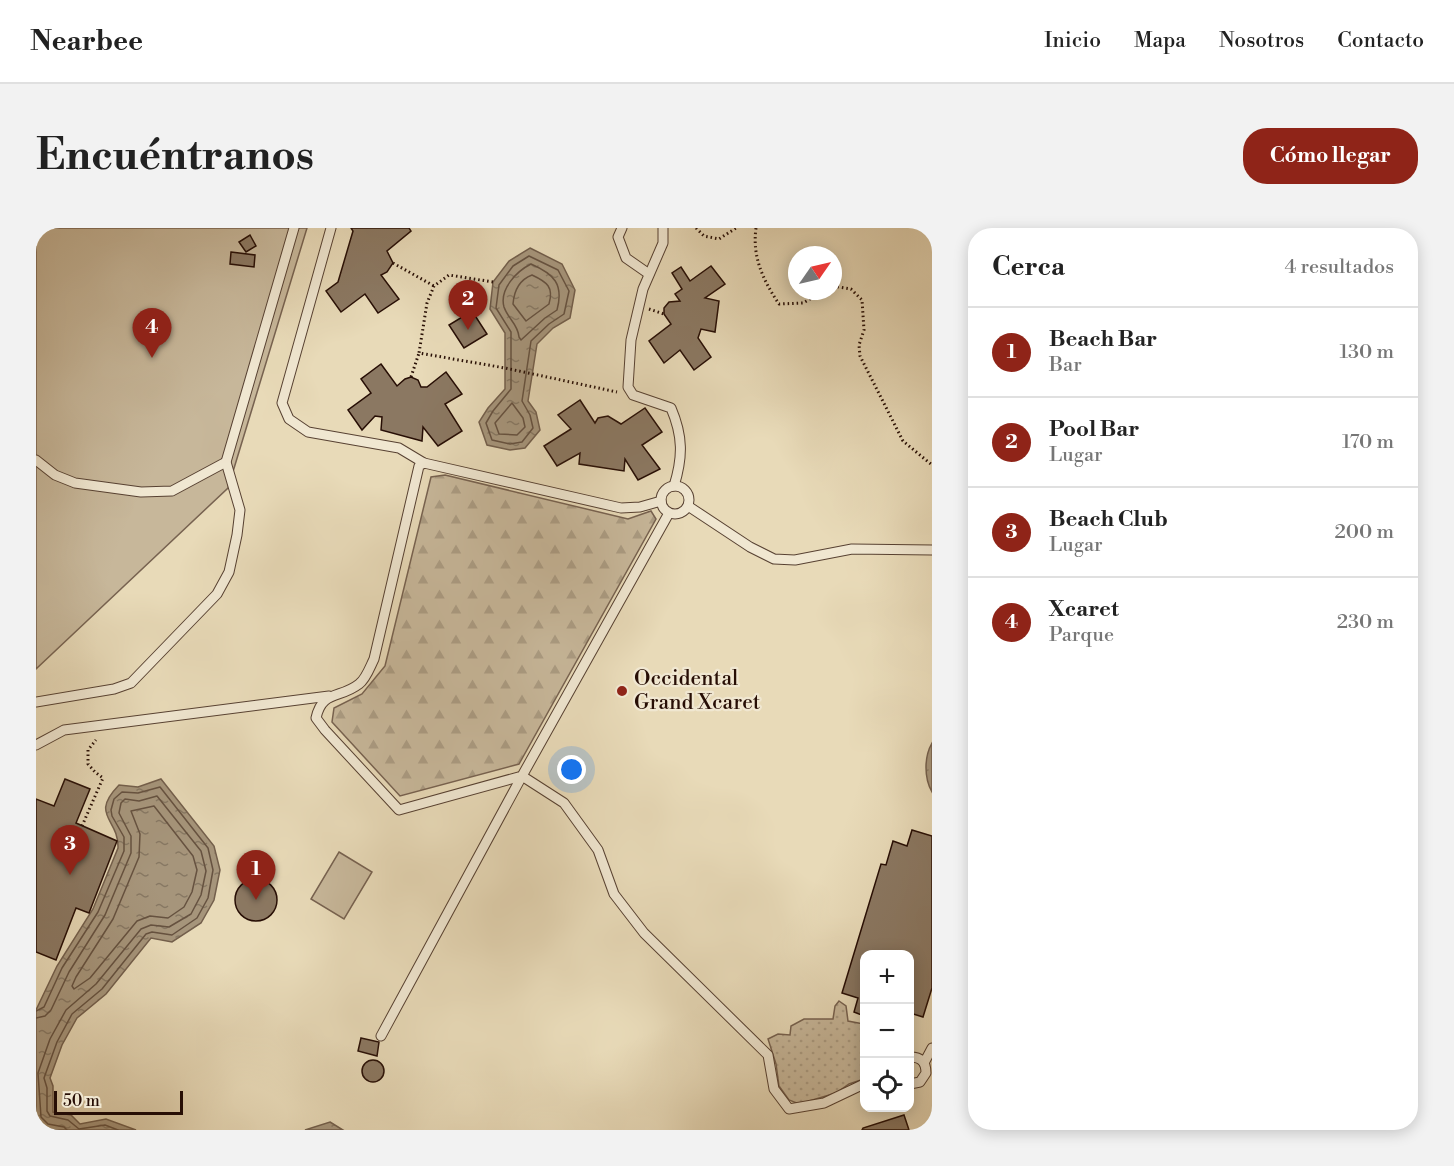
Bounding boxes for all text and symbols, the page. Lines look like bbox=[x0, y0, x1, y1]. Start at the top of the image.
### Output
text: Nearbee bbox=[30, 24, 143, 59]
text: Inicio bbox=[1044, 28, 1101, 54]
text: Mapa bbox=[1134, 28, 1186, 54]
text: Nosotros bbox=[1219, 28, 1304, 54]
text: Contacto bbox=[1337, 28, 1424, 54]
button: Cómo llegar bbox=[1243, 128, 1418, 184]
text: Encuéntranos bbox=[36, 130, 314, 183]
north arrow bbox=[788, 246, 842, 300]
text: Cerca bbox=[992, 251, 1065, 283]
text: 4 resultados bbox=[1284, 255, 1394, 280]
pin: 2 bbox=[448, 280, 488, 330]
pin: 4 bbox=[132, 308, 172, 358]
text: Beach Bar bbox=[1049, 326, 1157, 353]
text: 1 bbox=[1007, 340, 1016, 365]
text: 130 m bbox=[1339, 340, 1394, 365]
text: Bar bbox=[1049, 353, 1082, 378]
text: Pool Bar bbox=[1049, 416, 1139, 443]
text: 2 bbox=[1005, 430, 1018, 455]
text: 170 m bbox=[1342, 430, 1394, 455]
text: Lugar bbox=[1049, 443, 1103, 468]
text: Beach Club bbox=[1049, 506, 1168, 533]
text: 3 bbox=[1005, 520, 1018, 545]
text: 200 m bbox=[1334, 520, 1394, 545]
text: Lugar bbox=[1049, 533, 1103, 558]
text: Xcaret bbox=[1049, 596, 1119, 623]
text: 4 bbox=[1005, 610, 1018, 635]
text: 230 m bbox=[1337, 610, 1394, 635]
text: Parque bbox=[1049, 623, 1114, 648]
place label: Occidental Grand Xcaret bbox=[634, 666, 761, 716]
marker: Occidental Grand Xcaret bbox=[615, 684, 629, 698]
your location bbox=[557, 755, 586, 784]
pin: 3 bbox=[51, 826, 90, 875]
pin: 1 bbox=[236, 850, 276, 900]
map controls bbox=[860, 950, 914, 1112]
button: + bbox=[860, 950, 914, 1004]
button: − bbox=[860, 1004, 914, 1058]
button: locate bbox=[860, 1058, 914, 1112]
scale bar bbox=[54, 1088, 183, 1116]
text: 50 m bbox=[63, 1091, 100, 1111]

